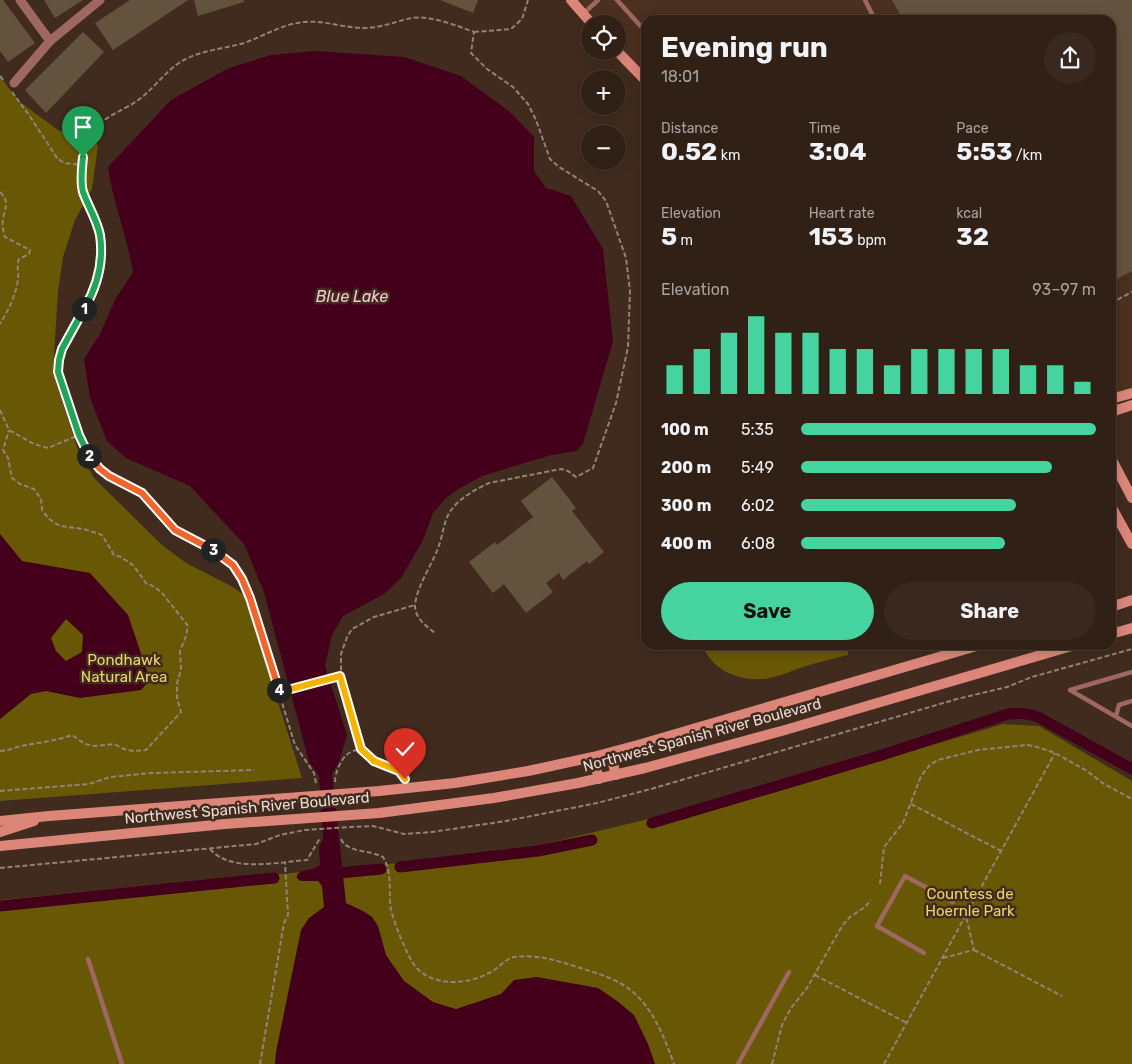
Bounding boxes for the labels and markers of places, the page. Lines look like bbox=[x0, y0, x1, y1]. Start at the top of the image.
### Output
pin bbox=[62, 106, 104, 157]
pin: 1 bbox=[72, 296, 96, 322]
pin: 2 bbox=[76, 444, 102, 468]
pin: 3 bbox=[200, 538, 226, 562]
pin: 4 bbox=[266, 678, 292, 702]
pin bbox=[384, 728, 426, 779]

